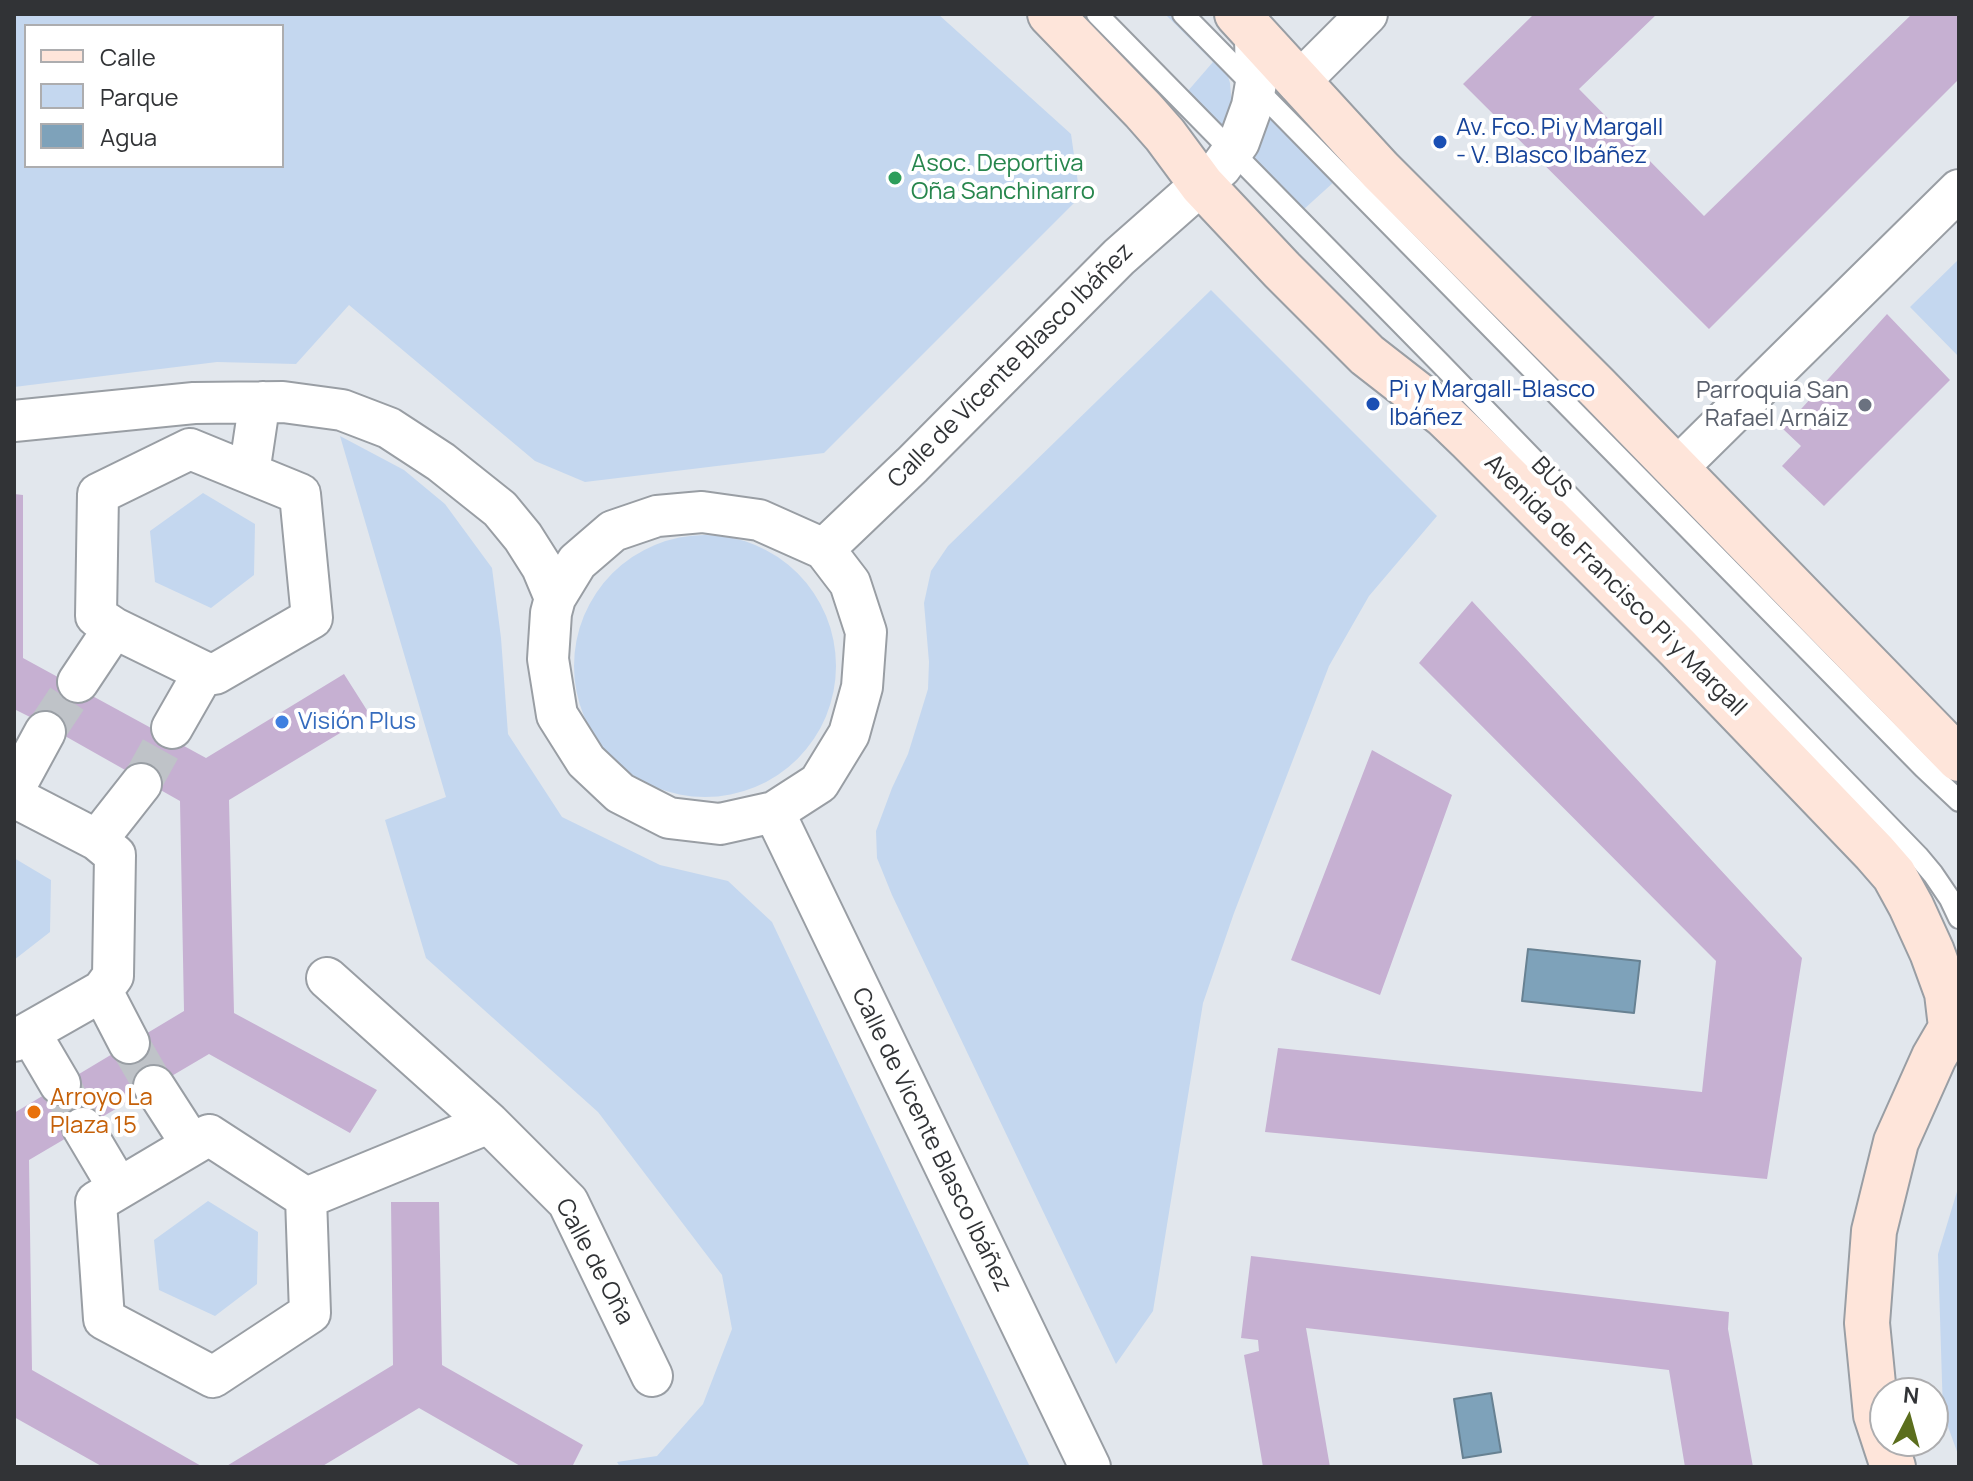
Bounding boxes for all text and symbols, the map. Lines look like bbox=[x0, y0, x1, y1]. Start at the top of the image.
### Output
legend bbox=[24, 24, 284, 168]
text: Calle bbox=[100, 40, 156, 73]
text: Parque bbox=[100, 80, 178, 113]
place label: Av. Fco. Pi y Margall - V. Blasco Ibáñez bbox=[1456, 114, 1663, 170]
text: Agua bbox=[100, 120, 157, 153]
marker: Av. Fco. Pi y Margall - V. Blasco Ibáñez bbox=[1431, 133, 1449, 151]
place label: Asoc. Deportiva Oña Sanchinarro bbox=[911, 150, 1095, 206]
marker: Asoc. Deportiva Oña Sanchinarro bbox=[886, 169, 904, 187]
street label: Calle de Vicente Blasco Ibáñez bbox=[883, 238, 1139, 494]
place label: Pi y Margall-Blasco Ibáñez bbox=[1389, 376, 1595, 432]
place label: Parroquia San Rafael Arnáiz bbox=[1696, 377, 1849, 433]
marker: Pi y Margall-Blasco Ibáñez bbox=[1364, 395, 1382, 413]
marker: Parroquia San Rafael Arnáiz bbox=[1856, 396, 1874, 414]
street label: Avenida de Francisco Pi y Margall bbox=[1478, 449, 1752, 723]
street label: BUS bbox=[1525, 452, 1577, 504]
place label: Visión Plus bbox=[298, 708, 416, 736]
marker: Visión Plus bbox=[273, 713, 291, 731]
street label: Calle de Vicente Blasco Ibáñez bbox=[845, 983, 1017, 1297]
place label: Arroyo La Plaza 15 bbox=[50, 1084, 153, 1140]
marker: Arroyo La Plaza 15 bbox=[25, 1103, 43, 1121]
street label: Calle de Oña bbox=[549, 1194, 639, 1330]
north arrow bbox=[1869, 1377, 1949, 1457]
text: N bbox=[1902, 1379, 1921, 1411]

